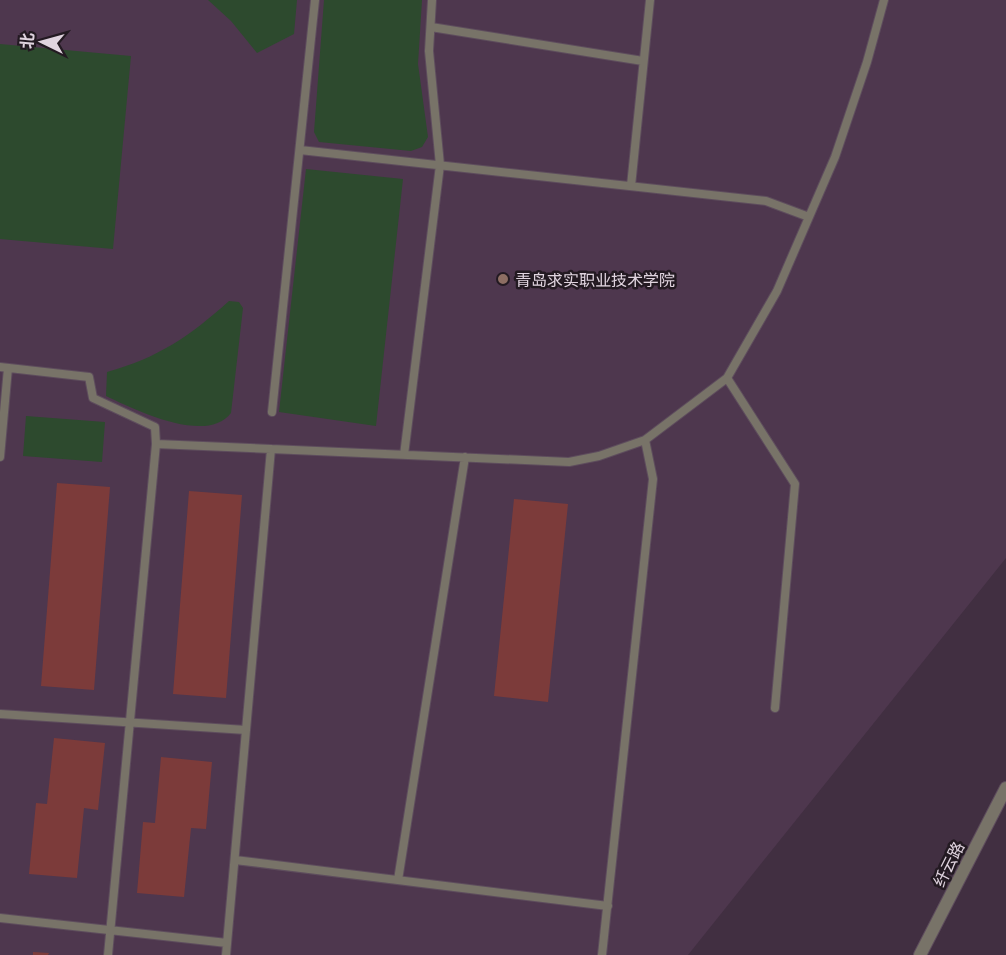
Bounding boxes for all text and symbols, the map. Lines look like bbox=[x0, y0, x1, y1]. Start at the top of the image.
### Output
north arrow bbox=[12, 12, 72, 72]
text: 北 bbox=[16, 32, 37, 49]
place label: 青岛求实职业技术学院 bbox=[515, 270, 675, 289]
marker: 青岛求实职业技术学院 bbox=[496, 272, 510, 286]
street label: 纤云路 bbox=[929, 838, 967, 890]

